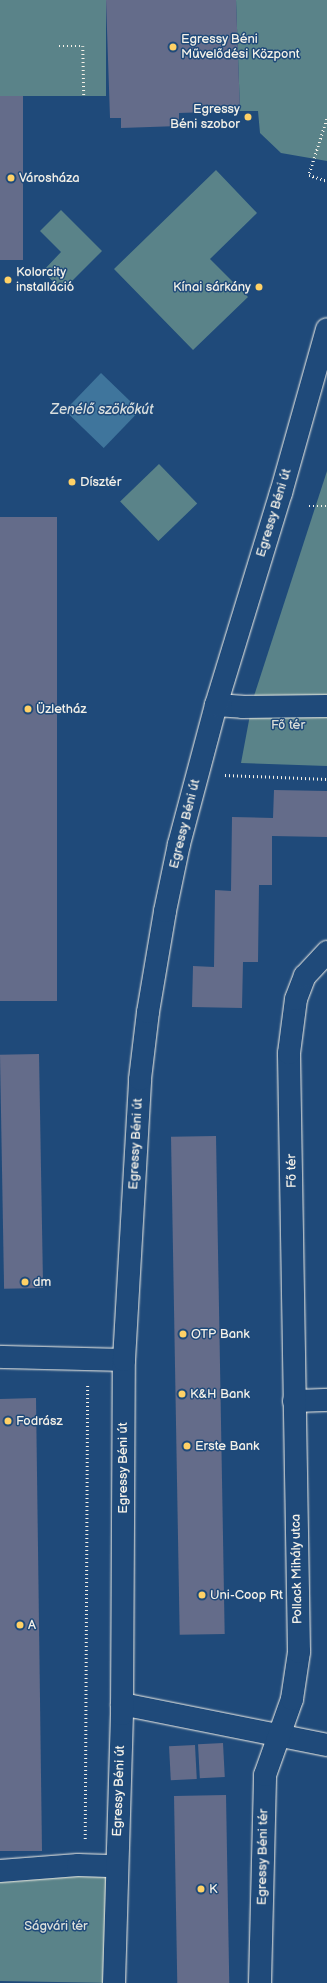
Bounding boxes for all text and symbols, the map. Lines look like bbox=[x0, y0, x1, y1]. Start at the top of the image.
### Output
place label: Egressy Béni Művelődési Központ bbox=[181, 32, 300, 63]
marker: Egressy Béni Művelődési Központ bbox=[168, 42, 178, 52]
place label: Egressy Béni szobor bbox=[170, 102, 240, 133]
marker: Egressy Béni szobor bbox=[243, 112, 253, 122]
place label: Városháza bbox=[19, 170, 80, 186]
marker: Városháza bbox=[6, 173, 16, 183]
place label: Kolorcity installáció bbox=[16, 265, 74, 296]
marker: Kolorcity installáció bbox=[3, 275, 13, 285]
place label: Kínai sárkány bbox=[173, 279, 251, 295]
marker: Kínai sárkány bbox=[254, 282, 264, 292]
water label: Zenélő szökőkút bbox=[51, 402, 153, 418]
street label: Egressy Béni út bbox=[253, 467, 295, 559]
place label: Dísztér bbox=[80, 474, 121, 490]
marker: Dísztér bbox=[67, 477, 77, 487]
place label: Üzletház bbox=[36, 701, 87, 717]
marker: Üzletház bbox=[23, 704, 33, 714]
park label: Fő tér bbox=[271, 717, 305, 733]
street label: Egressy Béni út bbox=[166, 777, 204, 871]
street label: Egressy Béni út bbox=[126, 1097, 146, 1191]
street label: Fő tér bbox=[284, 1154, 300, 1188]
place label: dm bbox=[33, 1274, 51, 1290]
marker: dm bbox=[20, 1277, 30, 1287]
place label: OTP Bank bbox=[191, 1326, 250, 1342]
marker: OTP Bank bbox=[178, 1329, 188, 1339]
place label: K&H Bank bbox=[190, 1386, 250, 1402]
marker: K&H Bank bbox=[177, 1389, 187, 1399]
place label: Fodrász bbox=[16, 1413, 63, 1429]
marker: Fodrász bbox=[3, 1416, 13, 1426]
street label: Egressy Béni út bbox=[115, 1422, 131, 1514]
place label: Erste Bank bbox=[195, 1438, 259, 1454]
marker: Erste Bank bbox=[182, 1441, 192, 1451]
street label: Pollack Mihály utca bbox=[288, 1513, 306, 1625]
place label: Uni-Coop Rt bbox=[210, 1587, 283, 1603]
marker: Uni-Coop Rt bbox=[197, 1590, 207, 1600]
place label: A bbox=[28, 1617, 36, 1633]
marker: A bbox=[15, 1620, 25, 1630]
street label: Egressy Béni út bbox=[110, 1745, 128, 1837]
street label: Egressy Béni tér bbox=[254, 1808, 272, 1906]
place label: K bbox=[209, 1881, 217, 1897]
marker: K bbox=[196, 1884, 206, 1894]
park label: Ságvári tér bbox=[24, 1918, 88, 1934]

